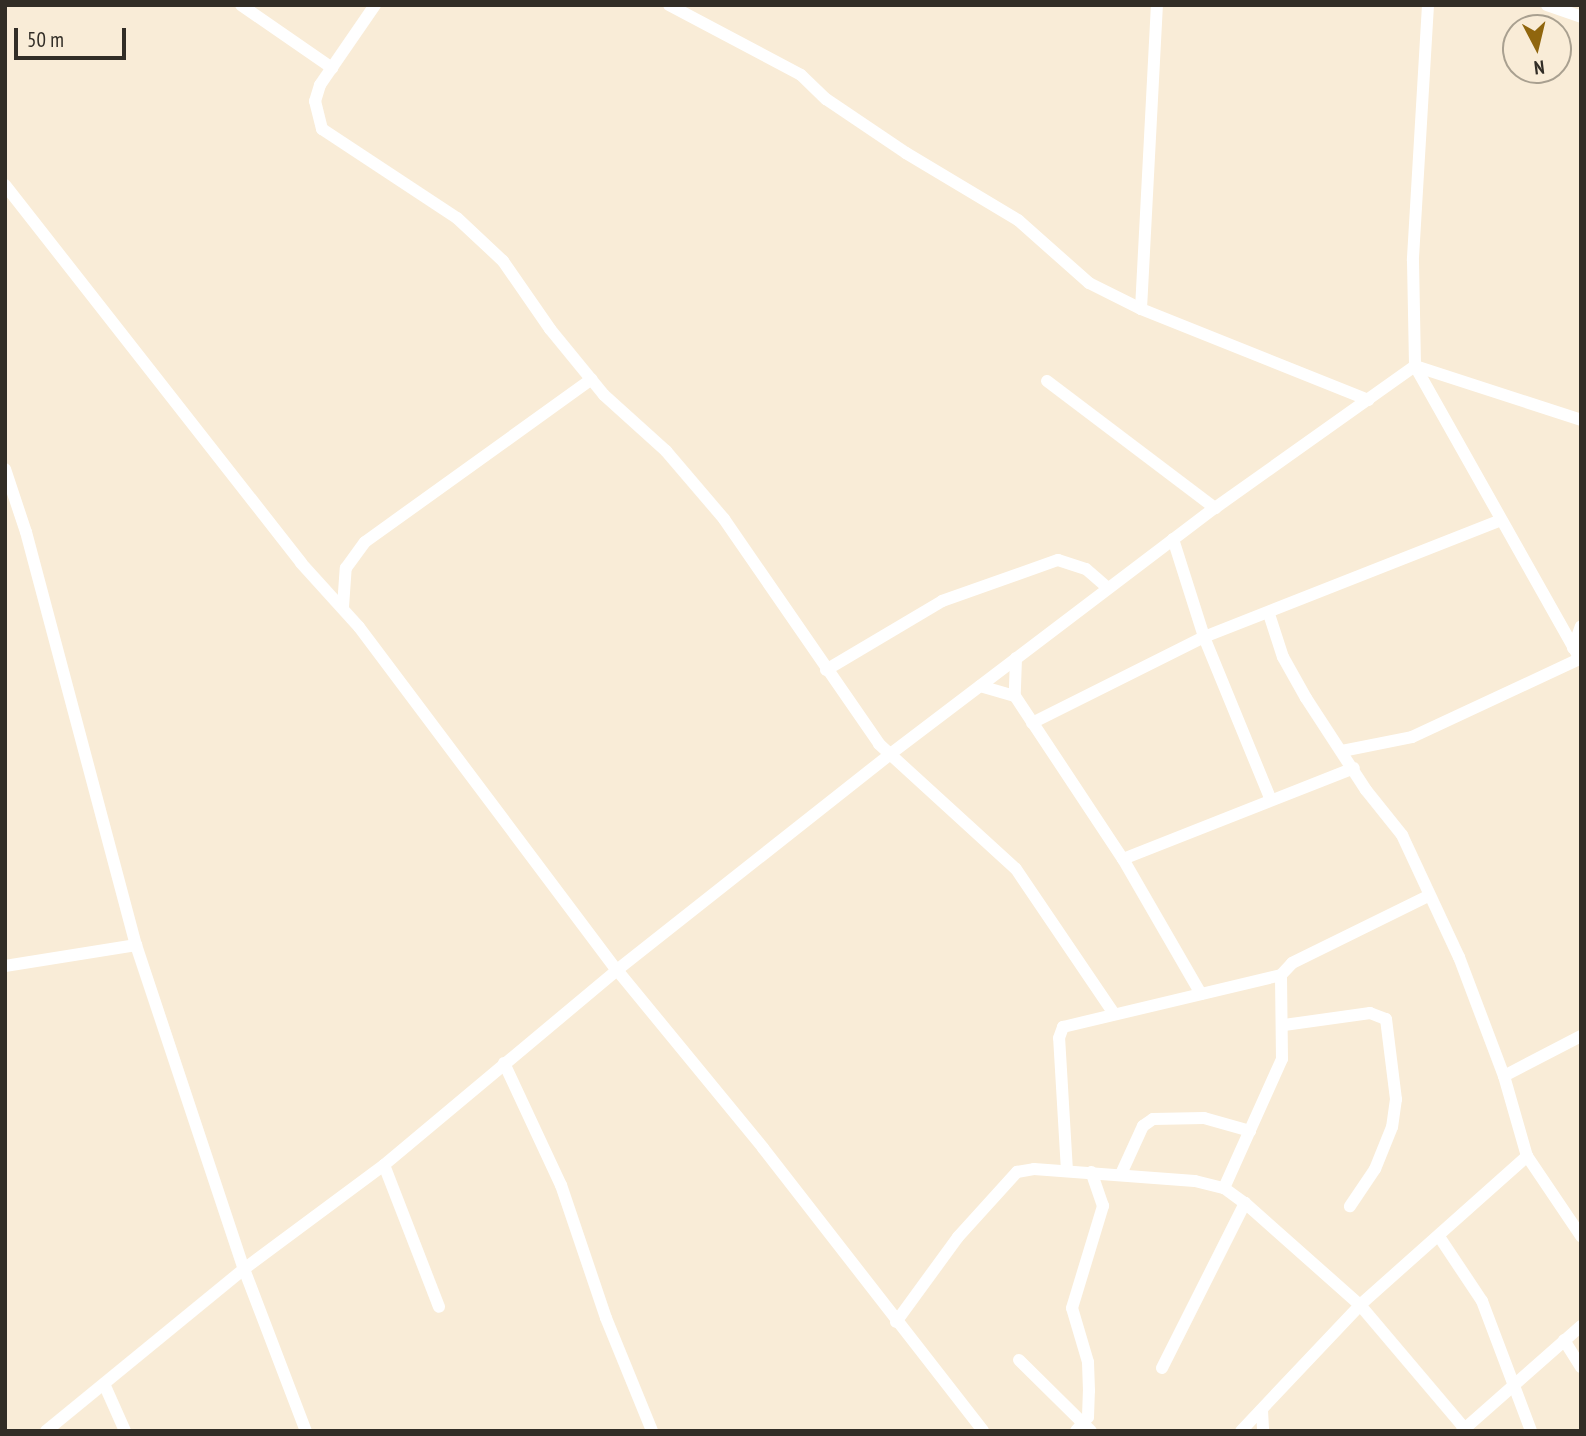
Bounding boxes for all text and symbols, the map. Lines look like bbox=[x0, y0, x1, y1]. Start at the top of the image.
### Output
scale bar bbox=[18, 14, 130, 58]
north arrow bbox=[1502, 14, 1572, 84]
text: 50 m bbox=[27, 26, 64, 53]
text: N bbox=[1533, 55, 1546, 80]

